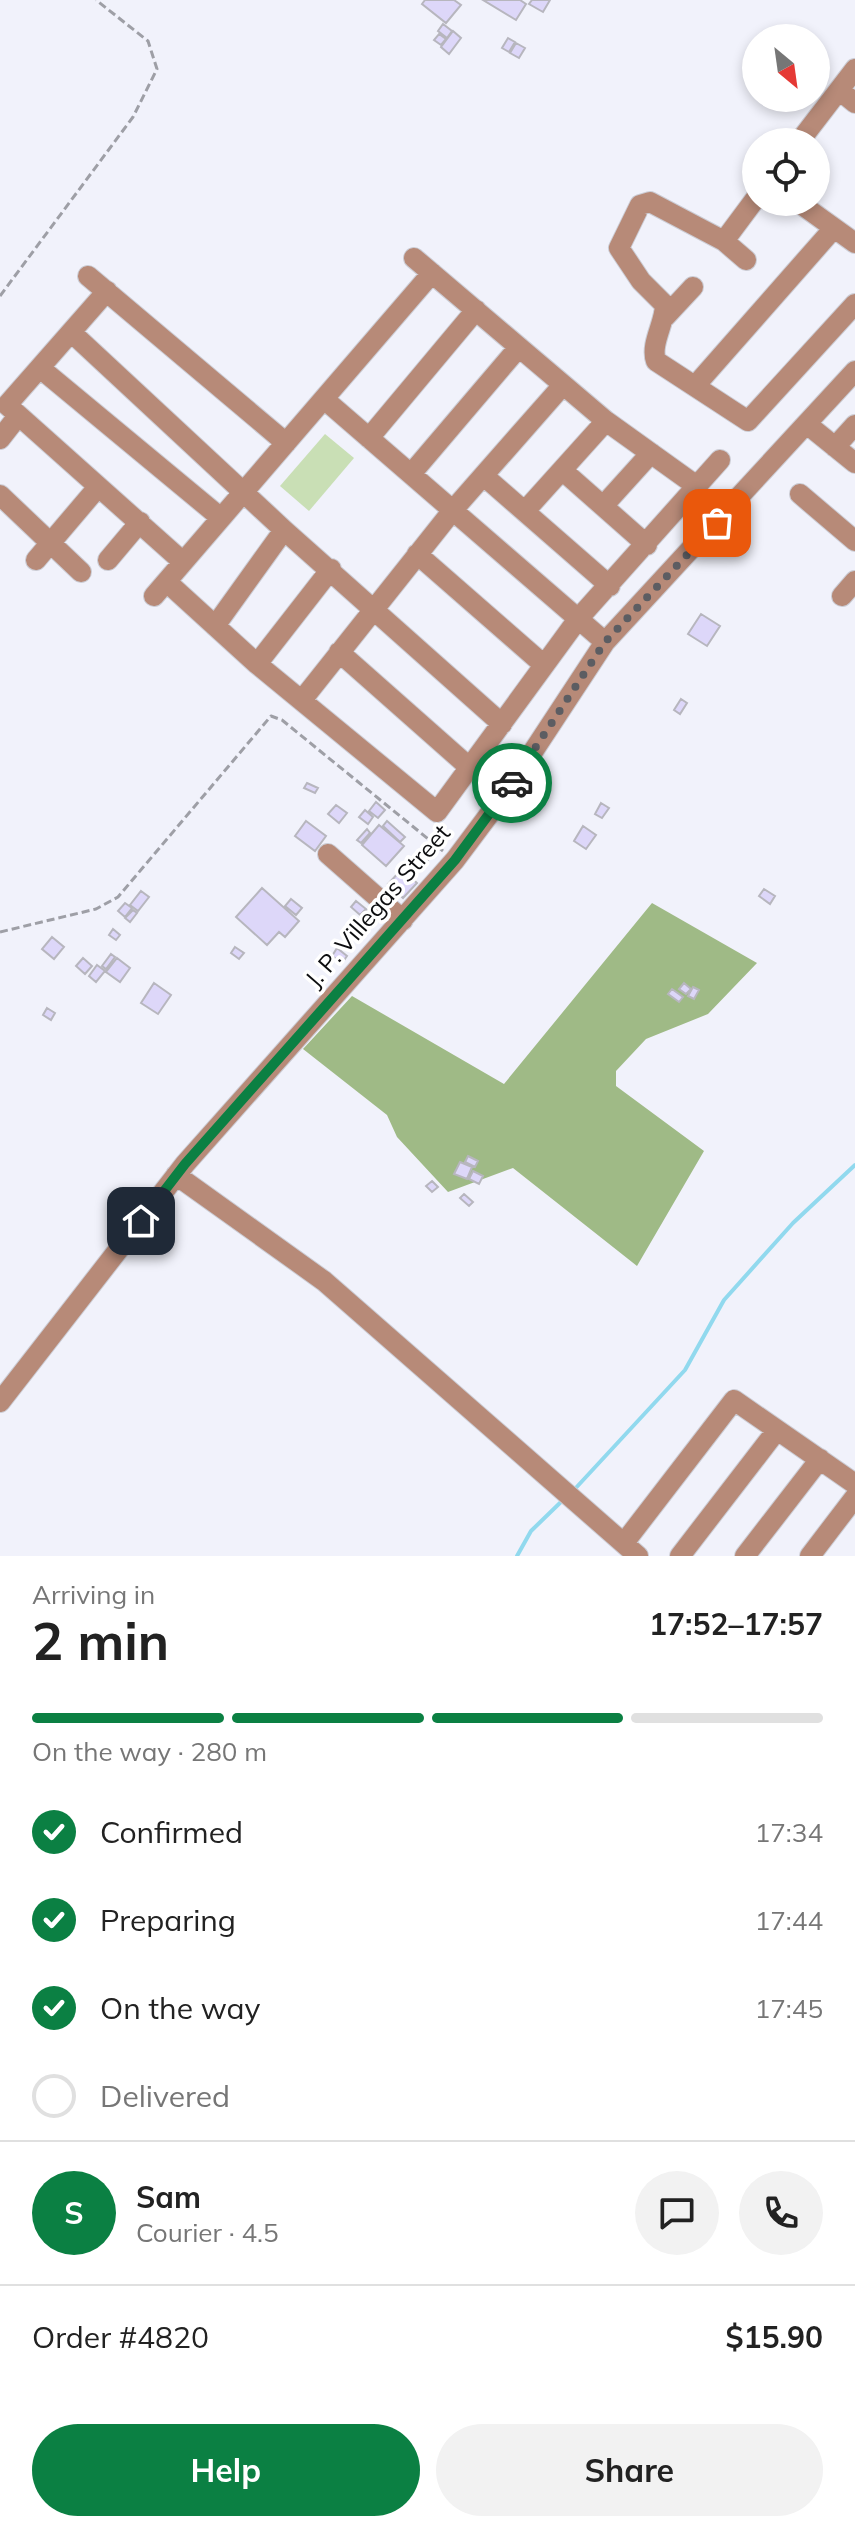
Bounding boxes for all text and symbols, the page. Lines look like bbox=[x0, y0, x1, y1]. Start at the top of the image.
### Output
north arrow bbox=[742, 24, 830, 112]
map controls bbox=[742, 24, 830, 216]
button: locate bbox=[742, 128, 830, 216]
pin bbox=[683, 489, 751, 557]
icon: bag bbox=[695, 501, 739, 545]
courier bbox=[472, 743, 552, 823]
icon: car bbox=[490, 761, 534, 805]
street label: J. P. Villegas Street bbox=[298, 818, 456, 993]
pin bbox=[107, 1187, 175, 1255]
icon: home bbox=[119, 1199, 163, 1243]
text: Arriving in bbox=[32, 1578, 155, 1611]
text: 17:52–17:57 bbox=[649, 1605, 823, 1643]
text: 2 min bbox=[32, 1608, 169, 1673]
text: On the way · 280 m bbox=[32, 1735, 267, 1768]
icon: check bbox=[32, 1810, 76, 1854]
text: Confirmed bbox=[100, 1813, 243, 1851]
text: 17:34 bbox=[755, 1816, 823, 1849]
icon: check bbox=[32, 1898, 76, 1942]
text: Preparing bbox=[100, 1901, 236, 1939]
text: 17:44 bbox=[755, 1904, 823, 1937]
icon: check bbox=[32, 1986, 76, 2030]
text: On the way bbox=[100, 1989, 260, 2027]
text: 17:45 bbox=[755, 1992, 823, 2025]
text: Delivered bbox=[100, 2077, 230, 2115]
button: chat bbox=[635, 2171, 719, 2255]
button: phone bbox=[739, 2171, 823, 2255]
text: Sam bbox=[136, 2178, 201, 2216]
text: S bbox=[64, 2194, 84, 2232]
text: Courier · 4.5 bbox=[136, 2216, 279, 2249]
text: Order #4820 bbox=[32, 2318, 209, 2356]
text: $15.90 bbox=[726, 2318, 823, 2356]
button: Help bbox=[32, 2424, 420, 2516]
button: Share bbox=[436, 2424, 823, 2516]

